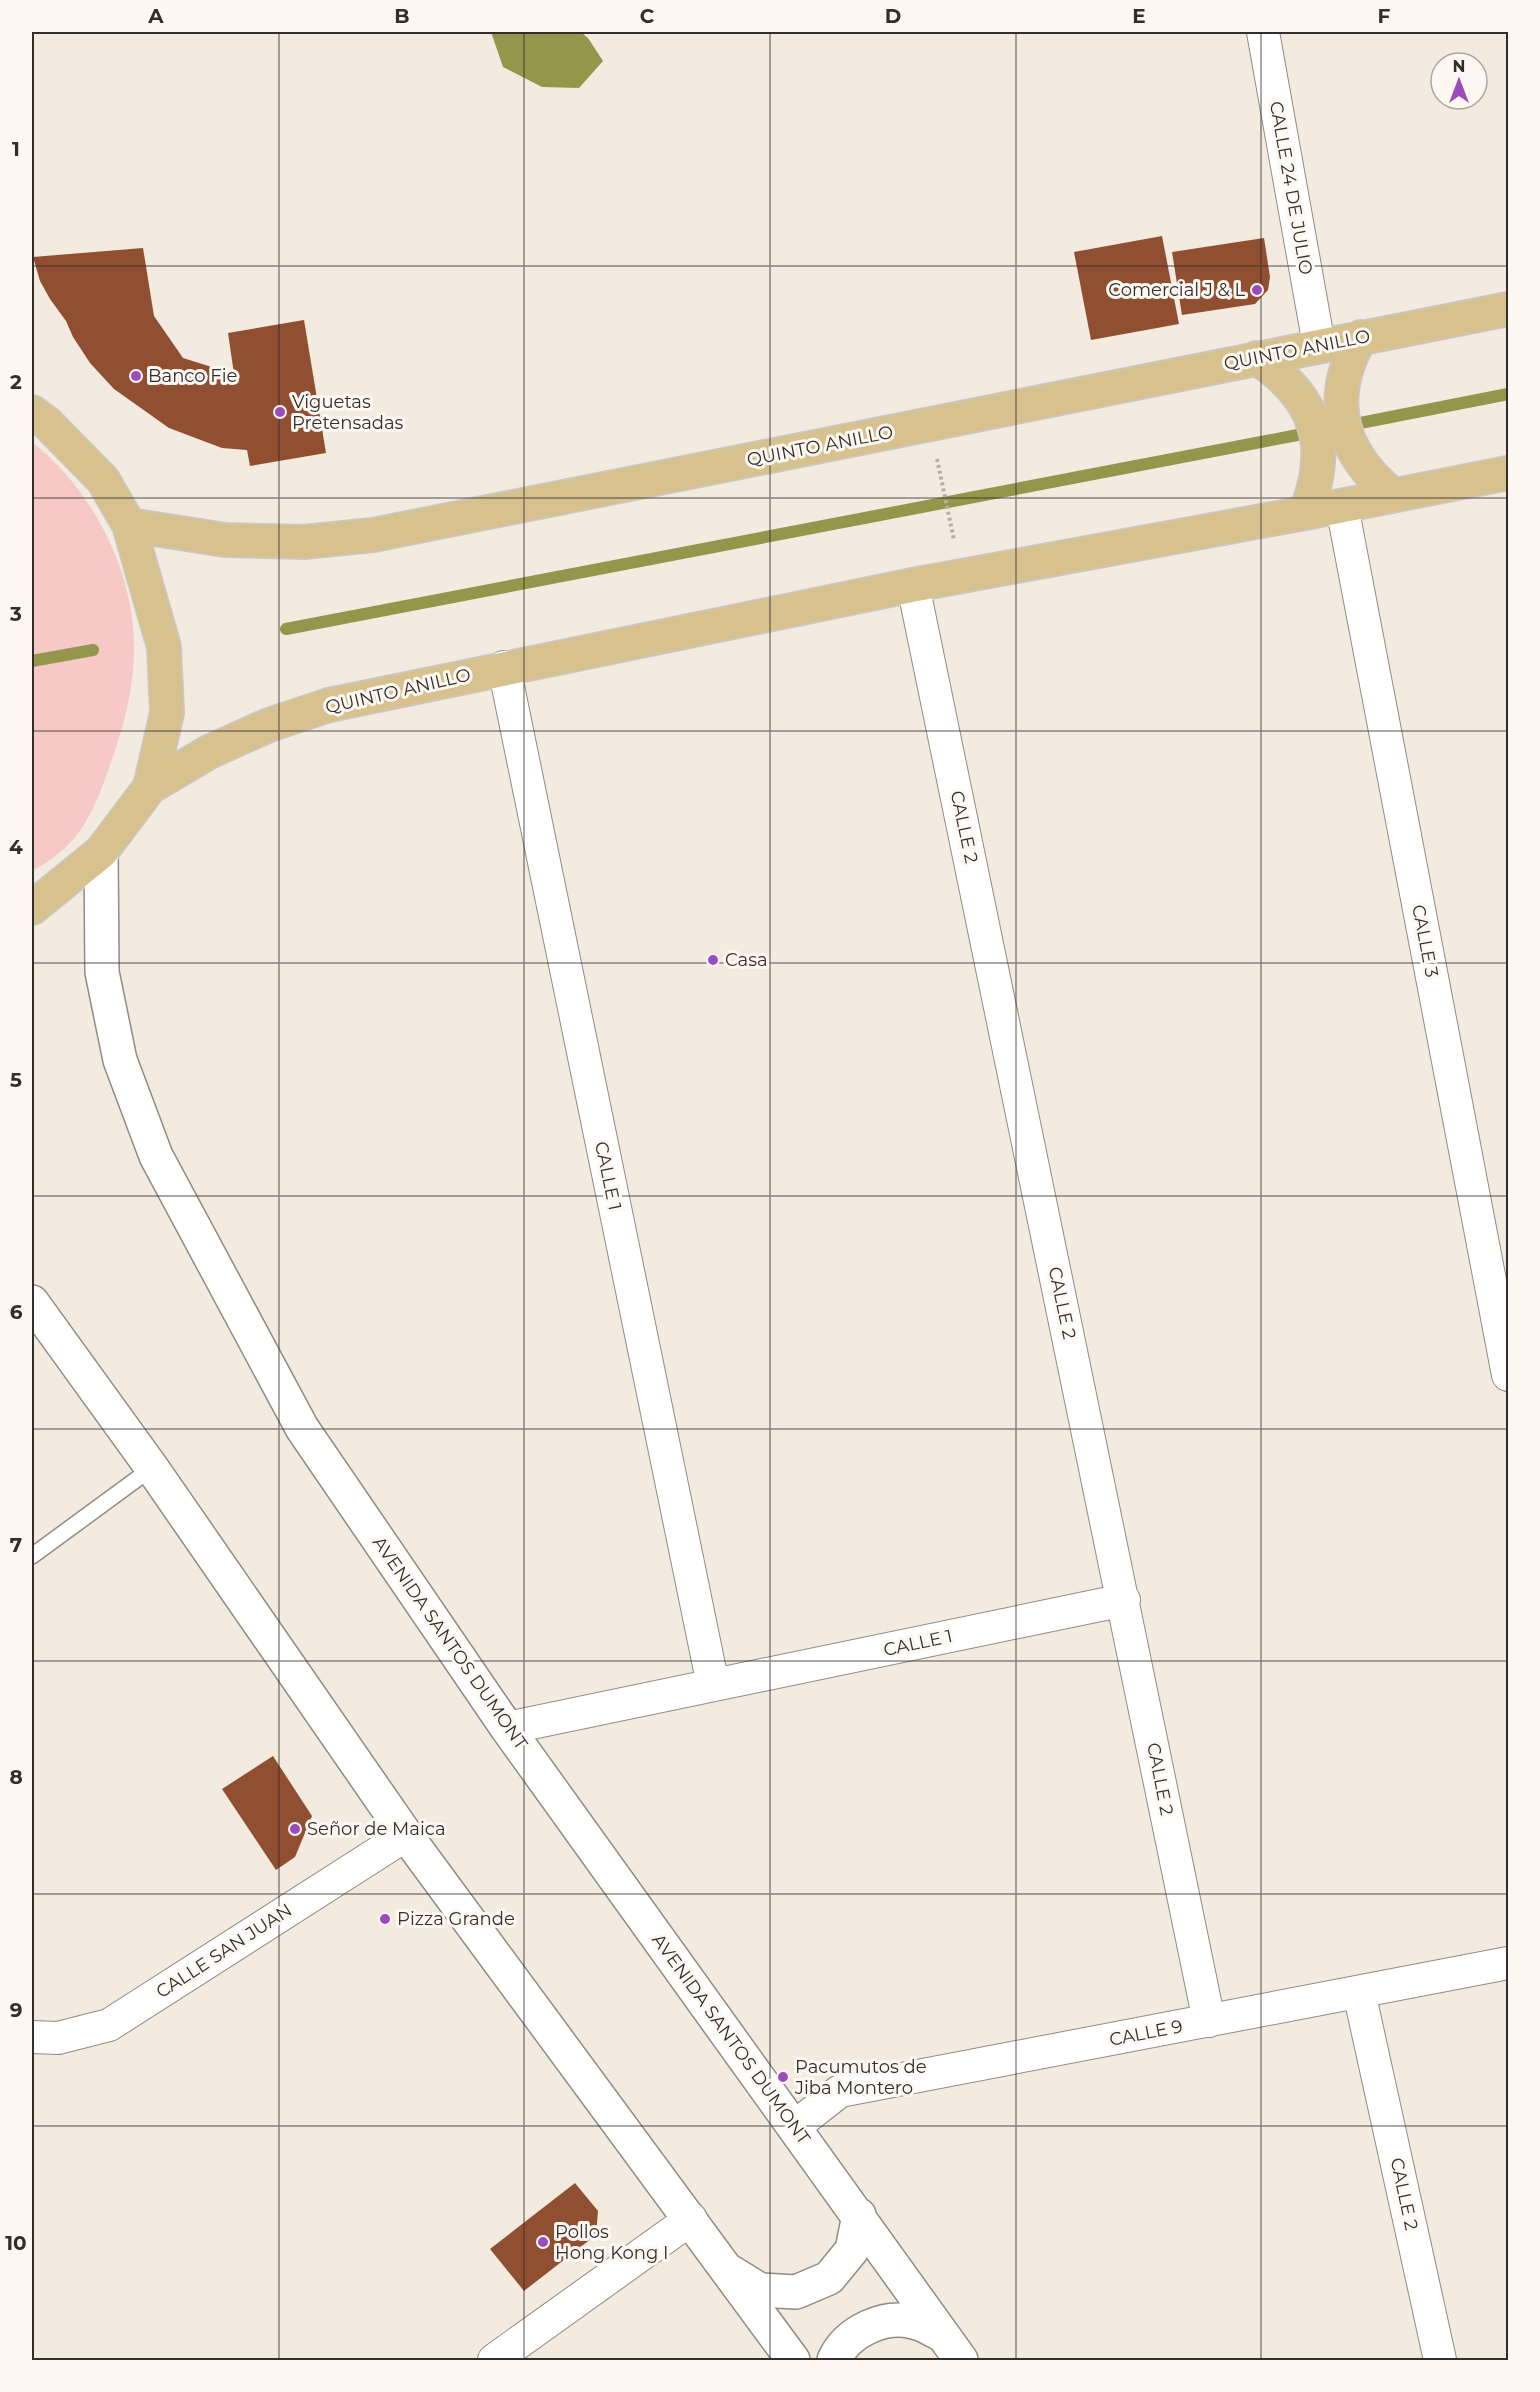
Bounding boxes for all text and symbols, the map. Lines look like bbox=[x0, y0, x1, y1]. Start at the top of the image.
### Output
text: A bbox=[147, 4, 164, 28]
text: B bbox=[394, 4, 410, 28]
text: C bbox=[640, 4, 655, 28]
text: D bbox=[885, 4, 901, 28]
text: E bbox=[1132, 4, 1146, 28]
text: F bbox=[1378, 4, 1391, 28]
north arrow bbox=[1429, 51, 1489, 111]
text: N bbox=[1453, 57, 1465, 76]
street label: CALLE 24 DE JULIO bbox=[1265, 100, 1317, 276]
text: 1 bbox=[12, 137, 20, 161]
place label: Comercial J & L bbox=[1108, 279, 1245, 301]
marker: Comercial J & L bbox=[1250, 283, 1264, 297]
street label: QUINTO ANILLO bbox=[1222, 325, 1372, 375]
place label: Banco Fie bbox=[148, 365, 238, 387]
marker: Banco Fie bbox=[129, 369, 143, 383]
text: 2 bbox=[10, 370, 22, 394]
place label: Viguetas Pretensadas bbox=[292, 391, 404, 434]
marker: Viguetas Pretensadas bbox=[273, 405, 287, 419]
street label: QUINTO ANILLO bbox=[745, 421, 895, 471]
text: 3 bbox=[9, 602, 22, 626]
street label: QUINTO ANILLO bbox=[323, 664, 473, 718]
street label: CALLE 2 bbox=[946, 789, 982, 865]
text: 4 bbox=[9, 835, 23, 859]
street label: CALLE 3 bbox=[1407, 903, 1443, 979]
place label: Casa bbox=[725, 949, 768, 971]
marker: Casa bbox=[706, 953, 720, 967]
text: 5 bbox=[10, 1068, 22, 1092]
street label: CALLE 1 bbox=[590, 1140, 626, 1212]
street label: CALLE 2 bbox=[1044, 1265, 1080, 1341]
text: 6 bbox=[10, 1300, 23, 1324]
street label: AVENIDA SANTOS DUMONT bbox=[368, 1532, 533, 1754]
text: 7 bbox=[10, 1533, 22, 1557]
street label: CALLE 1 bbox=[882, 1625, 954, 1661]
street label: CALLE 2 bbox=[1142, 1741, 1178, 1817]
text: 8 bbox=[9, 1765, 23, 1789]
place label: Señor de Maica bbox=[307, 1818, 446, 1840]
marker: Señor de Maica bbox=[288, 1822, 302, 1836]
street label: CALLE SAN JUAN bbox=[152, 1899, 296, 2003]
place label: Pizza Grande bbox=[397, 1908, 515, 1930]
marker: Pizza Grande bbox=[378, 1912, 392, 1926]
street label: AVENIDA SANTOS DUMONT bbox=[647, 1929, 815, 2149]
text: 9 bbox=[10, 1998, 22, 2022]
street label: CALLE 9 bbox=[1107, 2015, 1185, 2051]
place label: Pacumutos de Jiba Montero bbox=[794, 2056, 927, 2099]
marker: Pacumutos de Jiba Montero bbox=[776, 2070, 790, 2084]
street label: CALLE 2 bbox=[1386, 2156, 1422, 2232]
place label: Pollos Hong Kong I bbox=[555, 2221, 668, 2264]
text: 10 bbox=[5, 2231, 27, 2255]
marker: Pollos Hong Kong I bbox=[536, 2235, 550, 2249]

